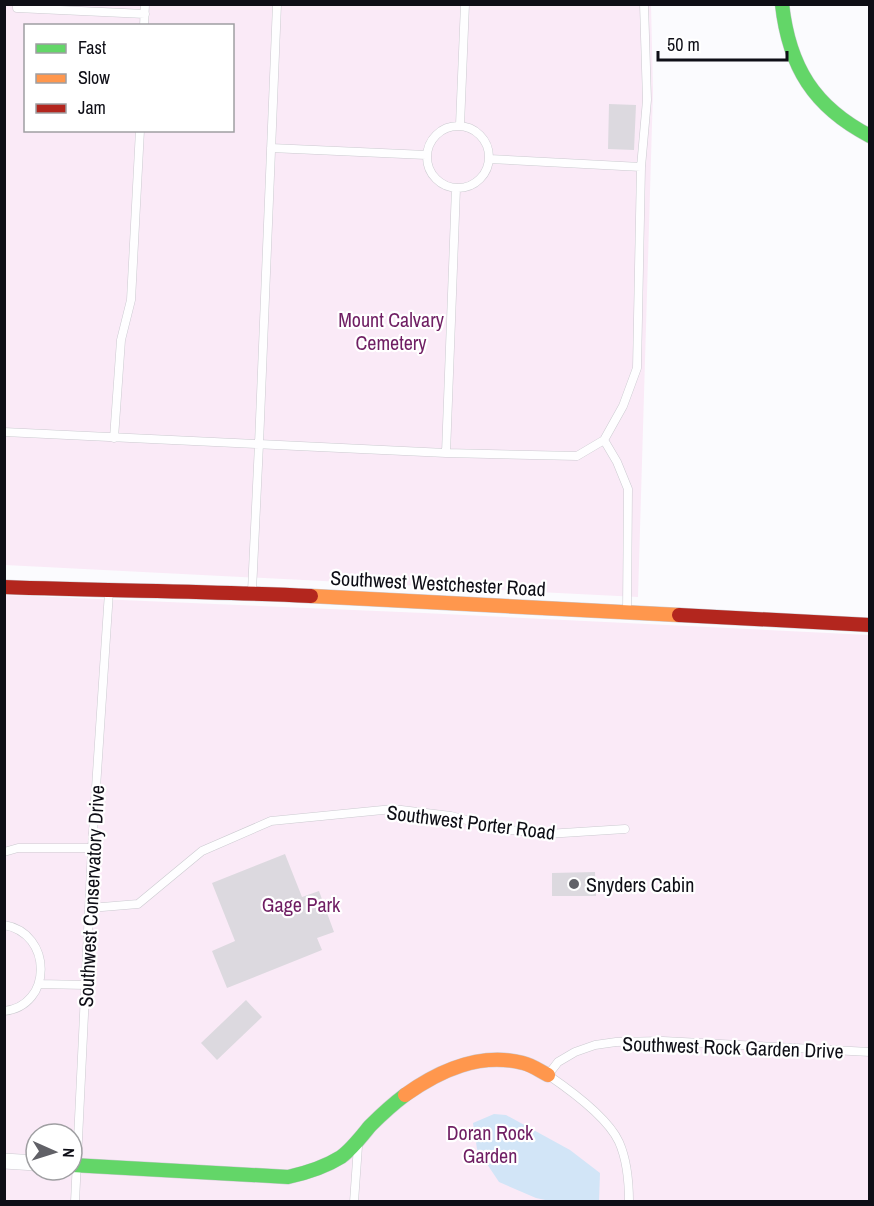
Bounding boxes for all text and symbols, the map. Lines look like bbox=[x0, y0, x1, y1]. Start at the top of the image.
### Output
legend bbox=[24, 24, 234, 132]
scale bar bbox=[658, 24, 787, 62]
text: 50 m bbox=[667, 32, 700, 57]
text: Fast bbox=[78, 35, 106, 60]
text: Slow bbox=[78, 65, 110, 90]
text: Jam bbox=[78, 95, 106, 120]
park label: Mount Calvary Cemetery bbox=[338, 306, 445, 356]
street label: Southwest Westchester Road bbox=[330, 564, 546, 602]
street label: Southwest Conservatory Drive bbox=[72, 784, 110, 1008]
street label: Southwest Porter Road bbox=[385, 798, 557, 846]
place label: Snyders Cabin bbox=[586, 871, 694, 898]
marker: Snyders Cabin bbox=[567, 877, 581, 891]
park label: Gage Park bbox=[262, 891, 341, 918]
street label: Southwest Rock Garden Drive bbox=[622, 1030, 844, 1064]
park label: Doran Rock Garden bbox=[447, 1119, 534, 1169]
north arrow bbox=[24, 1122, 84, 1182]
text: N bbox=[58, 1147, 80, 1158]

